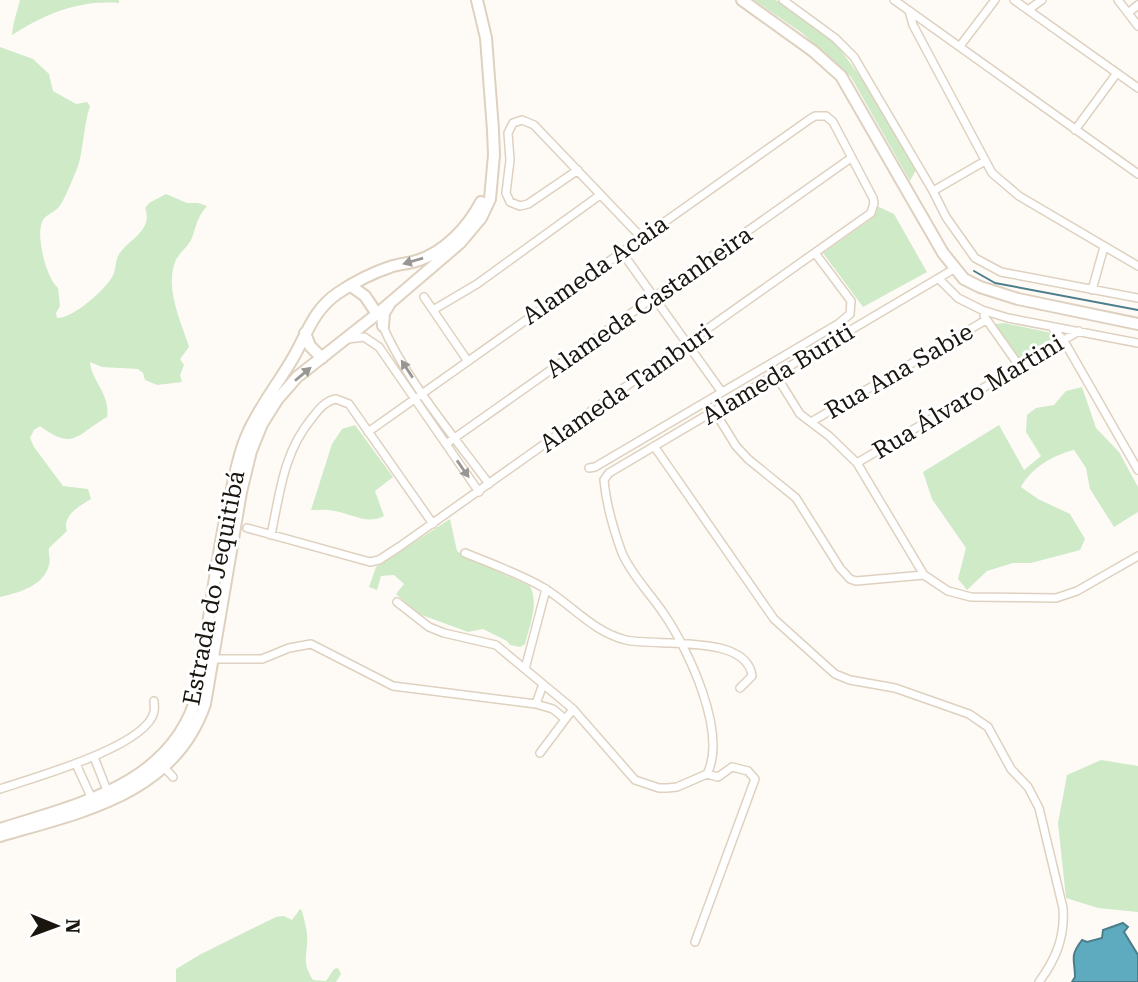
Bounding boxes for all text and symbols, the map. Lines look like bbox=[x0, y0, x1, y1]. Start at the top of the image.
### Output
street label: Alameda Acaia bbox=[517, 209, 673, 331]
street label: Alameda Castanheira bbox=[541, 220, 757, 384]
one-way arrow bbox=[402, 256, 424, 267]
street label: Alameda Buriti bbox=[697, 317, 859, 430]
street label: Rua Ana Sabie bbox=[820, 317, 978, 425]
street label: Alameda Tamburi bbox=[534, 318, 718, 458]
street label: Rua Álvaro Martini bbox=[867, 328, 1069, 465]
one-way arrow bbox=[401, 359, 414, 378]
one-way arrow bbox=[294, 367, 311, 382]
one-way arrow bbox=[456, 460, 470, 478]
street label: Estrada do Jequitibá bbox=[178, 468, 250, 708]
north arrow bbox=[21, 891, 91, 961]
text: N bbox=[61, 919, 84, 934]

